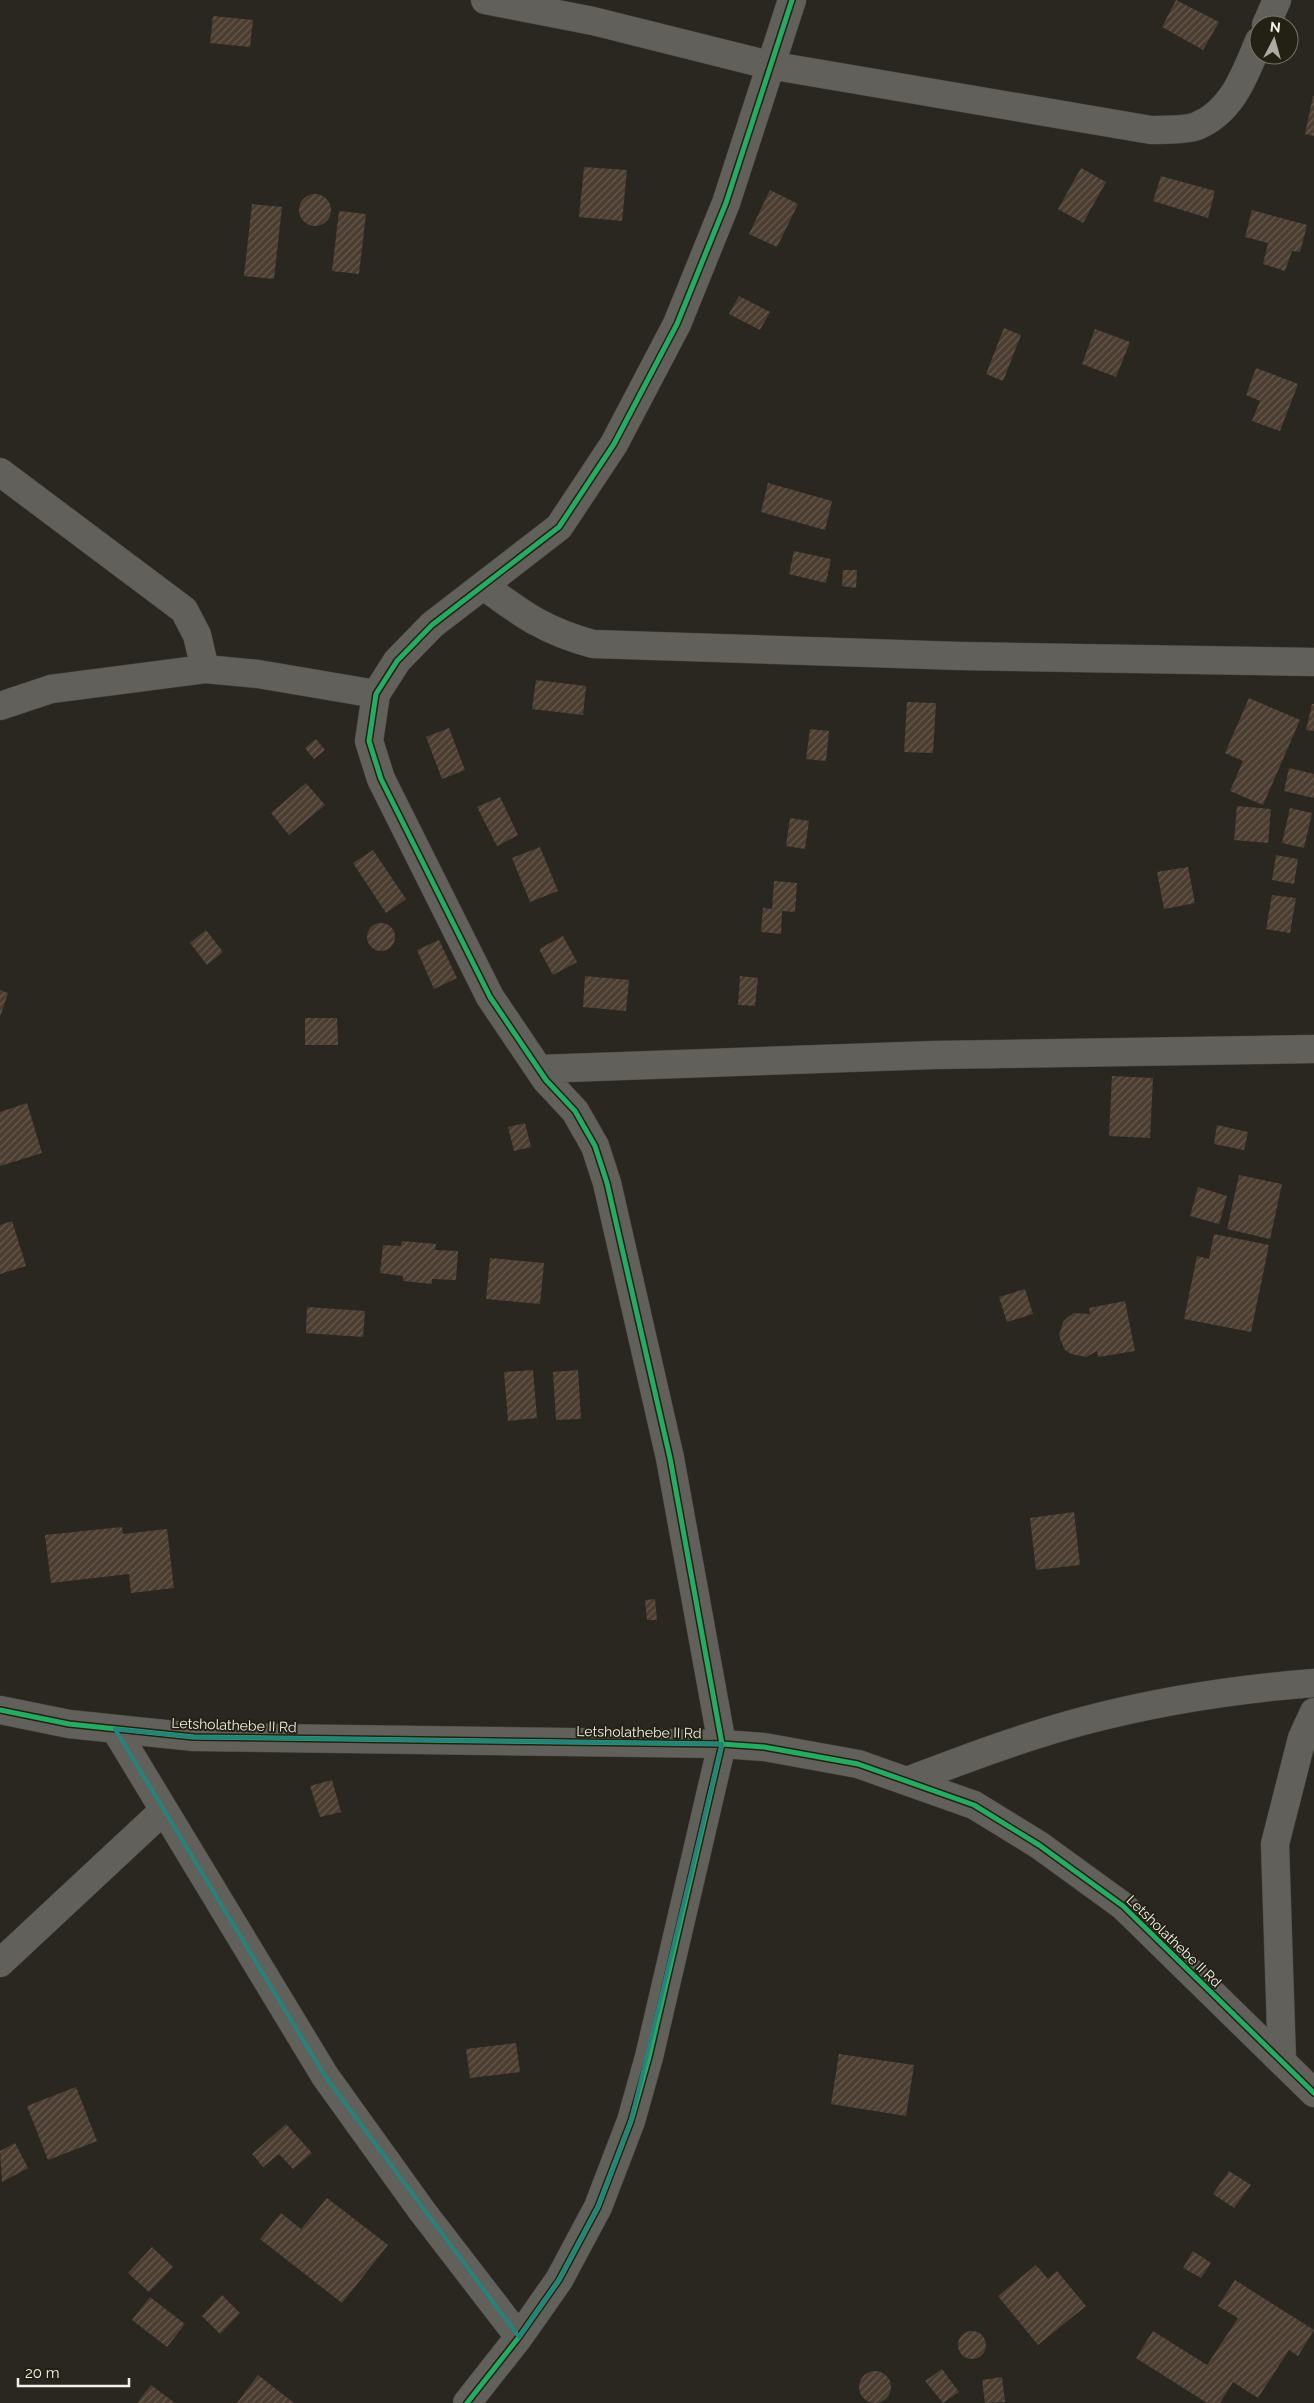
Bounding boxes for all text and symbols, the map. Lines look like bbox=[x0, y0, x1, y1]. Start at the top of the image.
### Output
north arrow bbox=[1249, 15, 1299, 65]
text: N bbox=[1269, 19, 1282, 36]
street label: Letsholathebe II Rd bbox=[171, 1715, 297, 1735]
street label: Letsholathebe II Rd bbox=[576, 1723, 702, 1741]
street label: Letsholathebe II Rd bbox=[1123, 1892, 1225, 1990]
scale bar bbox=[18, 2356, 129, 2388]
text: 20 m bbox=[25, 2364, 60, 2382]

